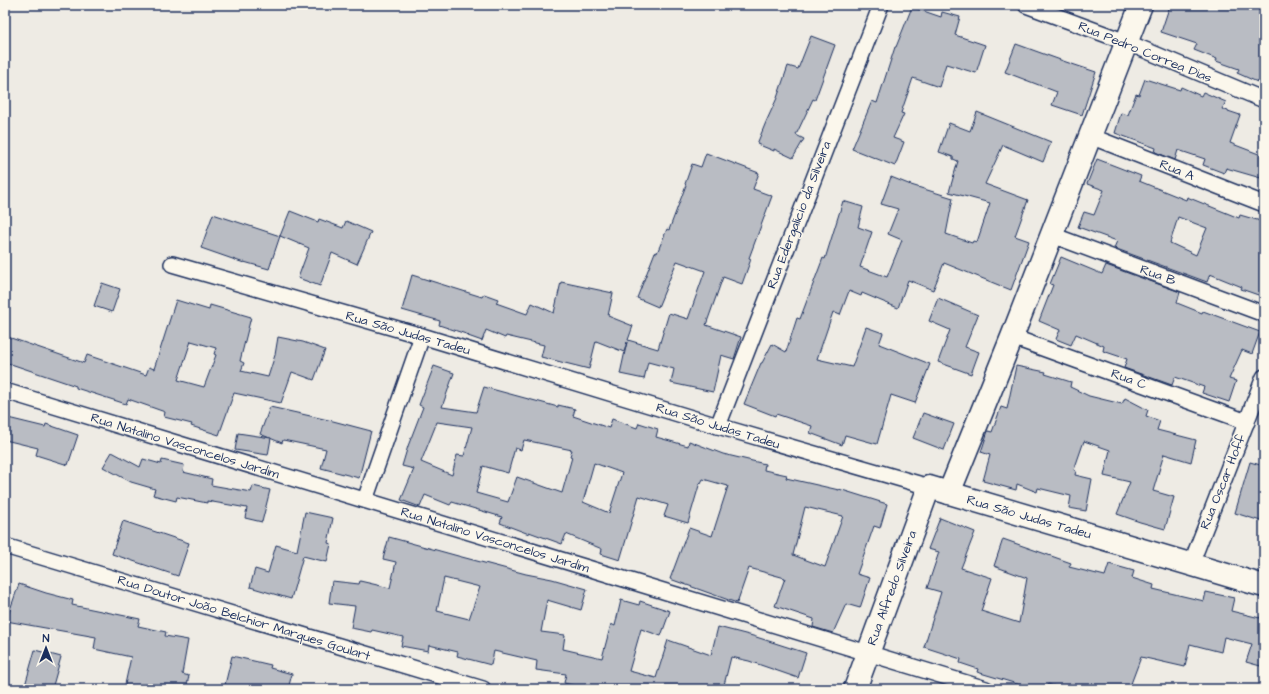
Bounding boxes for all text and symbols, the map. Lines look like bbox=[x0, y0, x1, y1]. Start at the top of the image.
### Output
street label: Rua Pedro Correa Dias bbox=[1076, 17, 1215, 87]
street label: Rua Edergalicio da Silveira bbox=[763, 138, 837, 292]
street label: Rua A bbox=[1157, 155, 1198, 185]
street label: Rua B bbox=[1138, 260, 1178, 290]
street label: Rua São Judas Tadeu bbox=[344, 307, 473, 359]
street label: Rua C bbox=[1109, 364, 1149, 394]
street label: Rua São Judas Tadeu bbox=[654, 399, 783, 454]
street label: Rua Natalino Vasconcelos Jardim bbox=[88, 409, 282, 484]
street label: Rua Oscar Hoff bbox=[1196, 432, 1250, 532]
street label: Rua São Judas Tadeu bbox=[965, 491, 1094, 543]
street label: Rua Natalino Vasconcelos Jardim bbox=[398, 503, 592, 578]
street label: Rua Alfredo Silveira bbox=[863, 528, 921, 648]
street label: Rua Doutor João Belchior Marques Goulart bbox=[115, 571, 373, 665]
north arrow bbox=[26, 628, 66, 668]
text: N bbox=[43, 631, 50, 646]

